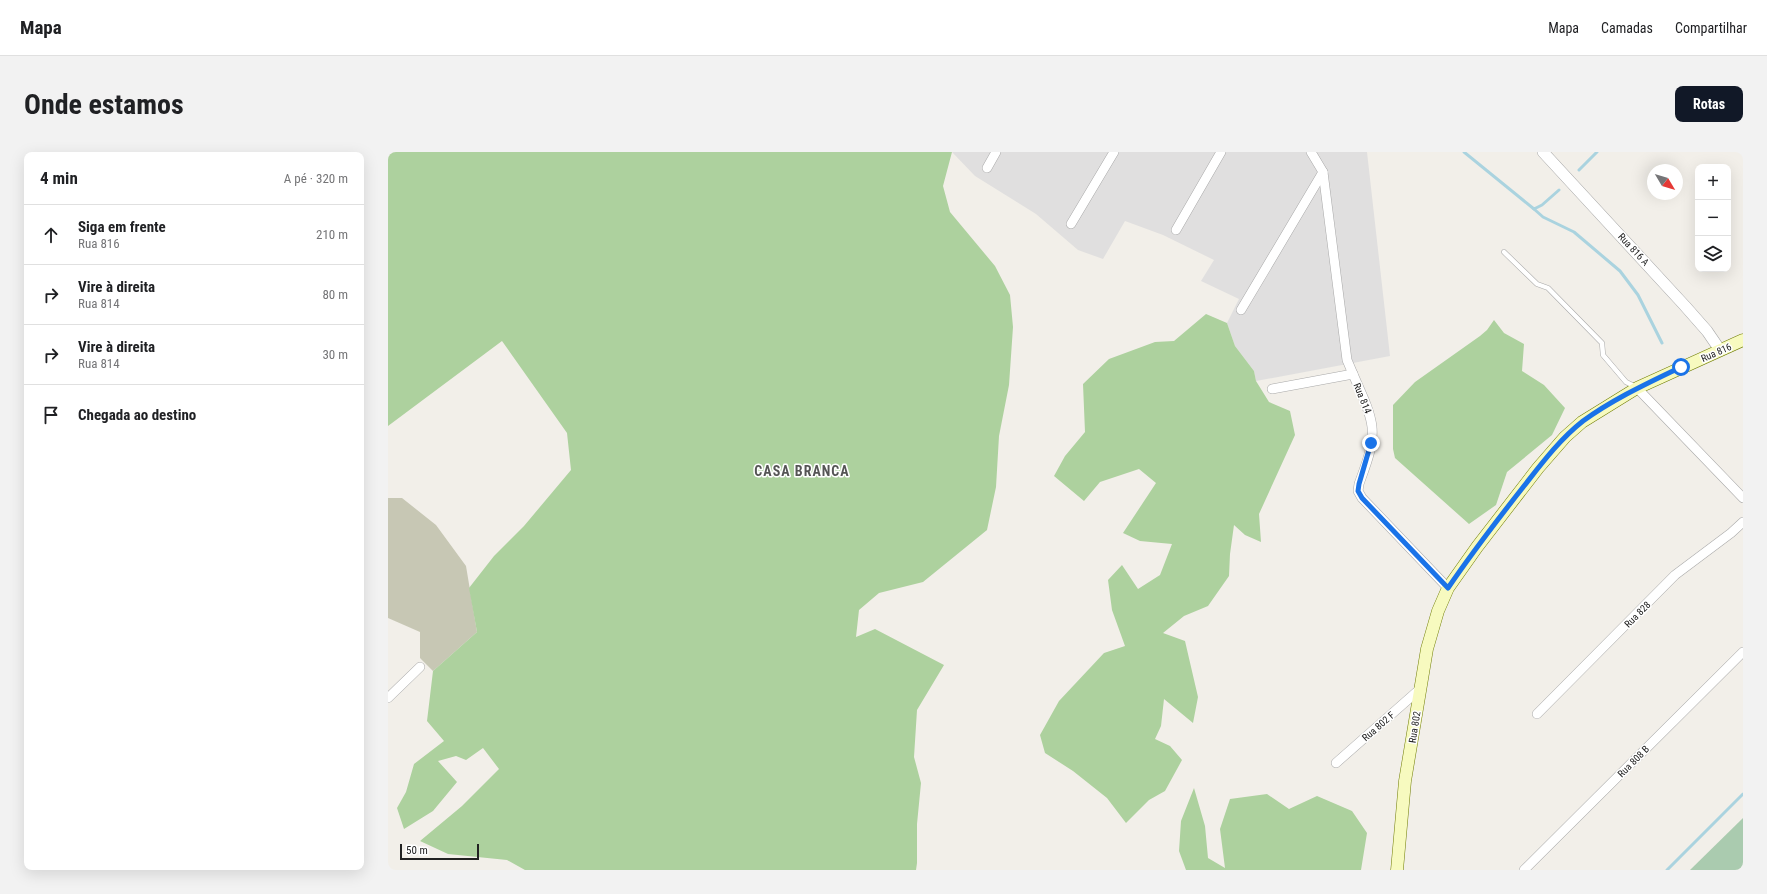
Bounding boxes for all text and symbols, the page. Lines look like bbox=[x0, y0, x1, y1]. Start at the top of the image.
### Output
text: Mapa bbox=[20, 16, 62, 39]
text: Mapa bbox=[1548, 20, 1579, 36]
text: Camadas bbox=[1601, 20, 1653, 36]
text: Compartilhar bbox=[1675, 20, 1747, 36]
button: Rotas bbox=[1675, 86, 1743, 122]
text: Onde estamos bbox=[24, 88, 184, 121]
north arrow bbox=[1647, 164, 1683, 200]
map controls bbox=[1695, 164, 1731, 272]
button: + bbox=[1695, 164, 1731, 200]
text: 4 min bbox=[40, 168, 78, 188]
text: A pé · 320 m bbox=[284, 171, 348, 186]
button: − bbox=[1695, 200, 1731, 236]
text: Siga em frente bbox=[78, 218, 166, 236]
icon: ahead bbox=[40, 224, 62, 246]
text: 210 m bbox=[316, 227, 348, 242]
street label: Rua 816 A bbox=[1616, 231, 1651, 268]
text: Rua 816 bbox=[78, 236, 120, 251]
button: layers bbox=[1695, 236, 1731, 272]
text: Vire à direita bbox=[78, 278, 155, 296]
icon: right bbox=[40, 284, 62, 306]
text: 80 m bbox=[322, 287, 348, 302]
text: Rua 814 bbox=[78, 296, 120, 311]
text: Vire à direita bbox=[78, 338, 155, 356]
street label: Rua 816 bbox=[1699, 341, 1733, 364]
icon: right bbox=[40, 344, 62, 366]
text: 30 m bbox=[322, 347, 348, 362]
text: Rua 814 bbox=[78, 356, 120, 371]
route start bbox=[1672, 358, 1690, 376]
street label: Rua 814 bbox=[1351, 381, 1374, 415]
icon: arrive bbox=[40, 404, 62, 426]
text: Chegada ao destino bbox=[78, 406, 196, 424]
route end bbox=[1362, 434, 1380, 452]
district label: CASA BRANCA bbox=[754, 463, 850, 479]
street label: Rua 828 bbox=[1622, 599, 1653, 630]
street label: Rua 802 F bbox=[1360, 709, 1397, 743]
street label: Rua 802 bbox=[1407, 710, 1422, 744]
street label: Rua 808 B bbox=[1615, 743, 1651, 779]
scale bar bbox=[400, 842, 479, 861]
text: 50 m bbox=[406, 844, 428, 857]

